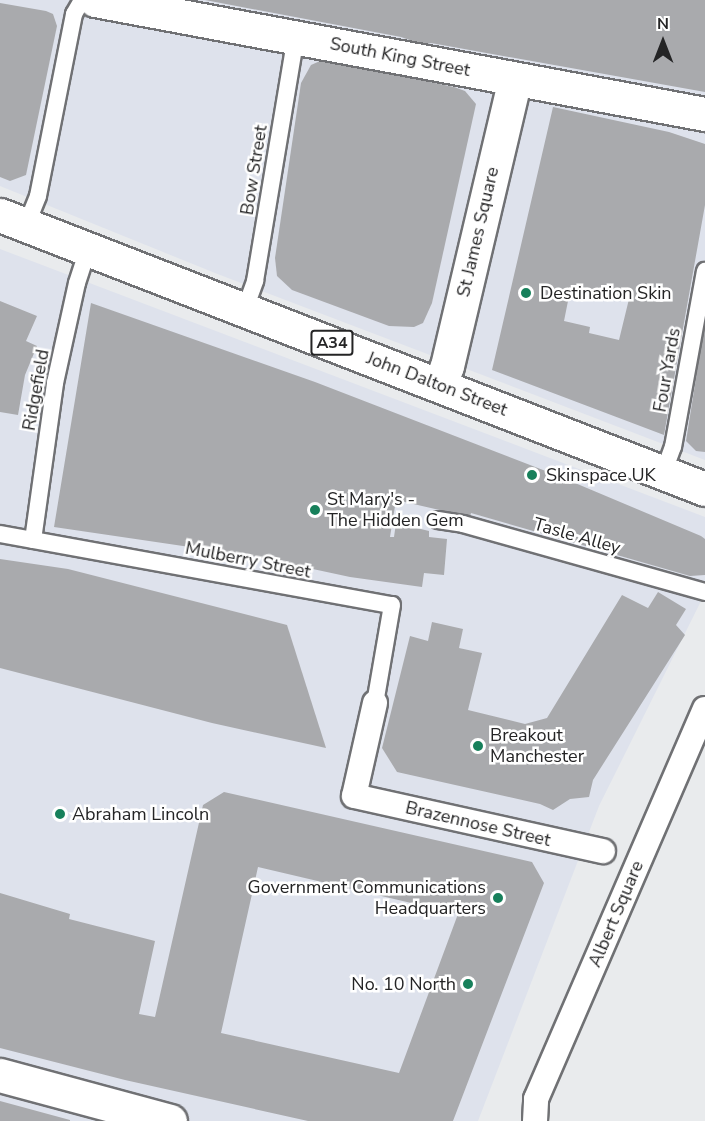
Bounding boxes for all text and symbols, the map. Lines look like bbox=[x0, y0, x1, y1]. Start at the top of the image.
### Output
north arrow bbox=[633, 12, 693, 72]
text: N bbox=[657, 13, 669, 35]
street label: South King Street bbox=[328, 33, 472, 81]
street label: Bow Street bbox=[236, 123, 272, 217]
street label: St James Square bbox=[453, 165, 503, 299]
place label: Destination Skin bbox=[540, 282, 672, 304]
marker: Destination Skin bbox=[517, 284, 535, 302]
street label: Four Yards bbox=[649, 326, 685, 414]
road number: A34 bbox=[310, 330, 354, 356]
street label: John Dalton Street bbox=[364, 347, 510, 421]
street label: Ridgefield bbox=[18, 348, 54, 432]
place label: Skinspace UK bbox=[546, 464, 656, 486]
marker: Skinspace UK bbox=[523, 466, 541, 484]
place label: St Mary's - The Hidden Gem bbox=[327, 489, 464, 532]
marker: St Mary's - The Hidden Gem bbox=[308, 503, 322, 517]
street label: Tasle Alley bbox=[531, 513, 623, 559]
street label: Mulberry Street bbox=[183, 537, 313, 583]
place label: Breakout Manchester bbox=[490, 725, 584, 768]
marker: Breakout Manchester bbox=[471, 739, 485, 753]
street label: Brazennose Street bbox=[403, 797, 553, 851]
place label: Abraham Lincoln bbox=[72, 803, 209, 825]
marker: Abraham Lincoln bbox=[53, 807, 67, 821]
street label: Albert Square bbox=[584, 858, 648, 970]
place label: Government Communications Headquarters bbox=[248, 877, 486, 920]
marker: Government Communications Headquarters bbox=[491, 891, 505, 905]
place label: No. 10 North bbox=[351, 973, 456, 995]
marker: No. 10 North bbox=[461, 977, 475, 991]

